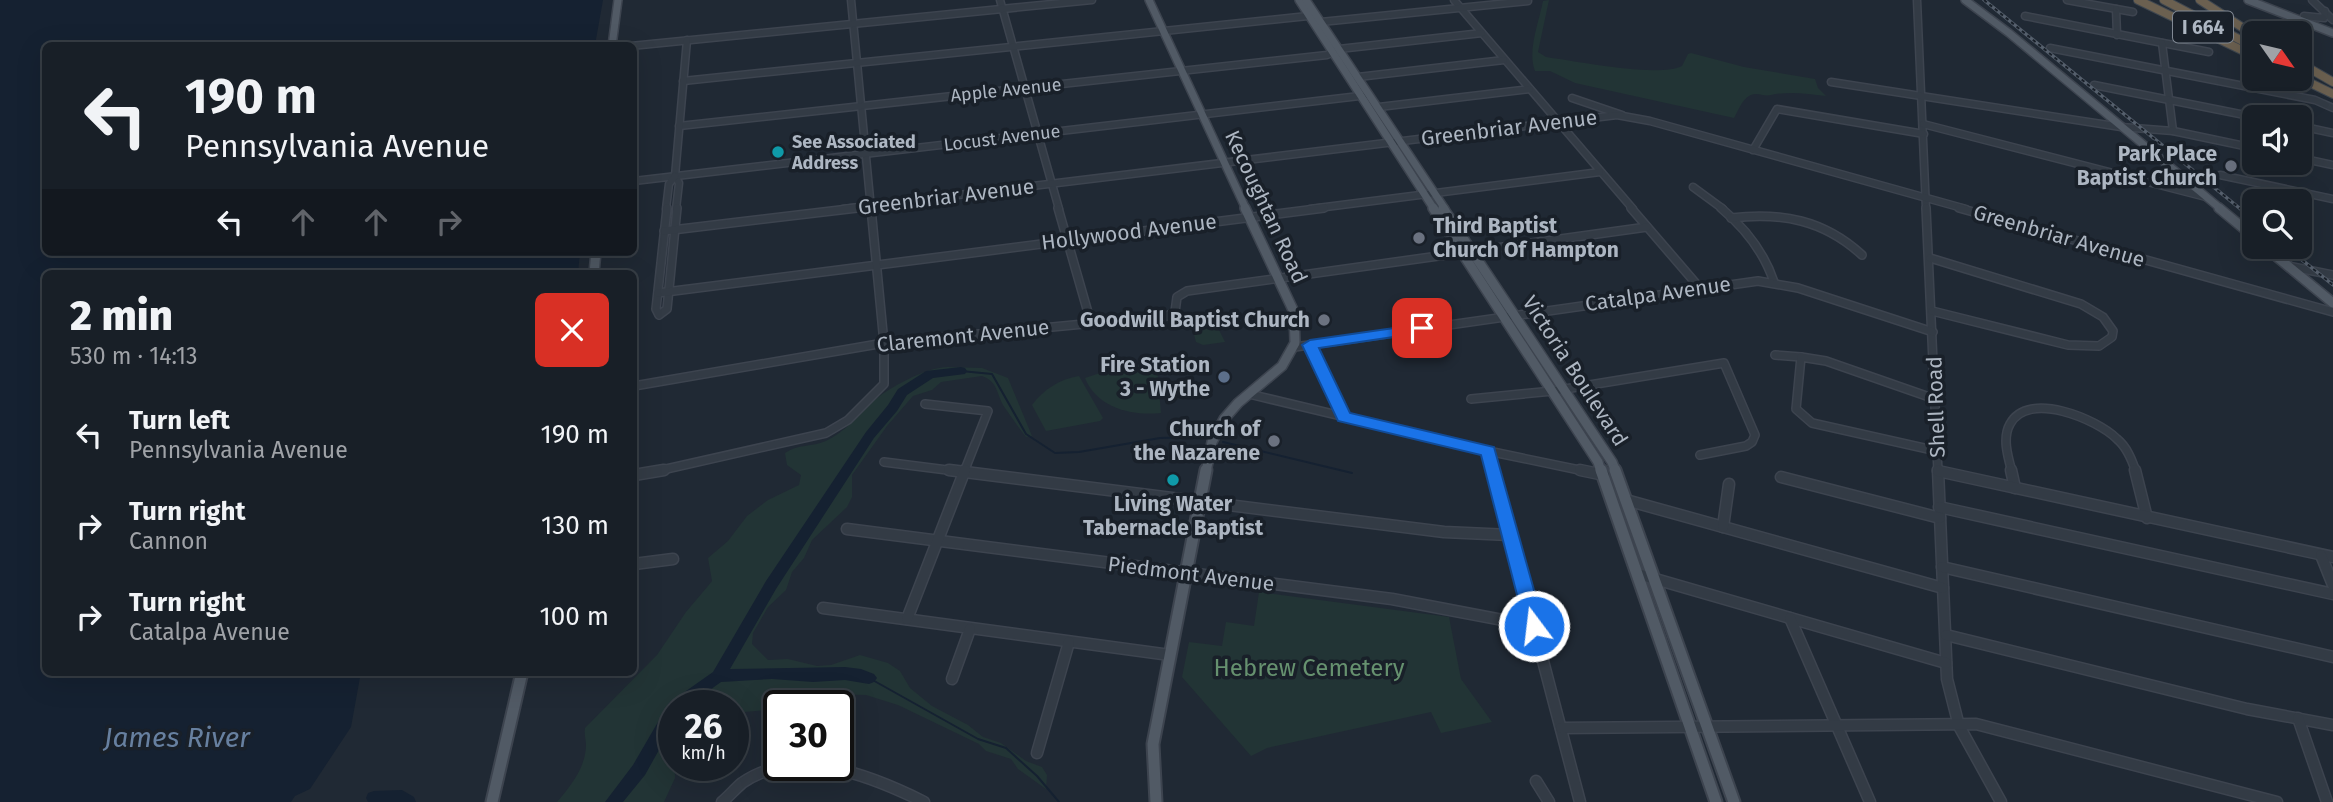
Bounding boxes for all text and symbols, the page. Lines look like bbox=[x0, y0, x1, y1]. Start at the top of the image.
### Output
road number: I 664 bbox=[2173, 12, 2233, 42]
north arrow bbox=[2242, 21, 2312, 91]
map controls bbox=[2242, 21, 2312, 259]
text: 190 m bbox=[185, 67, 317, 126]
icon: left bbox=[70, 70, 161, 161]
street label: Apple Avenue bbox=[950, 73, 1062, 107]
street label: Greenbriar Avenue bbox=[1419, 104, 1599, 152]
button: sound bbox=[2242, 105, 2312, 175]
street label: Locust Avenue bbox=[942, 120, 1062, 156]
street label: Kecoughtan Road bbox=[1219, 126, 1313, 288]
text: Pennsylvania Avenue bbox=[185, 127, 489, 165]
place label: See Associated Address bbox=[791, 131, 916, 174]
place label: Park Place Baptist Church bbox=[2077, 141, 2217, 191]
marker: See Associated Address bbox=[770, 144, 786, 160]
marker: Park Place Baptist Church bbox=[2223, 158, 2239, 174]
street label: Greenbriar Avenue bbox=[856, 173, 1036, 221]
button: search bbox=[2242, 189, 2312, 259]
street label: Greenbriar Avenue bbox=[1970, 199, 2148, 273]
icon: left bbox=[211, 203, 249, 241]
icon: ahead bbox=[284, 203, 322, 241]
icon: ahead bbox=[357, 203, 395, 241]
icon: right bbox=[430, 203, 468, 241]
street label: Hollywood Avenue bbox=[1040, 208, 1218, 256]
place label: Third Baptist Church Of Hampton bbox=[1433, 213, 1619, 263]
marker: Third Baptist Church Of Hampton bbox=[1411, 230, 1427, 246]
street label: Catalpa Avenue bbox=[1584, 271, 1732, 317]
text: 2 min bbox=[70, 291, 173, 341]
street label: Victoria Boulevard bbox=[1517, 291, 1633, 451]
button: close bbox=[535, 293, 609, 367]
pin bbox=[1392, 298, 1452, 358]
place label: Goodwill Baptist Church bbox=[1080, 307, 1310, 333]
icon: arrive bbox=[1403, 309, 1441, 347]
marker: Goodwill Baptist Church bbox=[1316, 312, 1332, 328]
street label: Claremont Avenue bbox=[875, 314, 1051, 358]
text: 530 m · 14:13 bbox=[70, 342, 197, 370]
place label: Fire Station 3 - Wythe bbox=[1100, 352, 1210, 402]
street label: Shell Road bbox=[1921, 356, 1951, 458]
marker: Fire Station 3 - Wythe bbox=[1216, 369, 1232, 385]
text: Turn left bbox=[129, 405, 230, 436]
icon: left bbox=[70, 416, 108, 454]
place label: Church of the Nazarene bbox=[1134, 416, 1263, 466]
text: 190 m bbox=[540, 419, 609, 450]
marker: Church of the Nazarene bbox=[1266, 433, 1282, 449]
text: Pennsylvania Avenue bbox=[129, 436, 348, 464]
marker: Living Water Tabernacle Baptist bbox=[1165, 472, 1181, 488]
place label: Living Water Tabernacle Baptist bbox=[1083, 491, 1264, 541]
text: Turn right bbox=[129, 496, 246, 527]
icon: right bbox=[70, 507, 108, 545]
text: 130 m bbox=[541, 510, 609, 541]
text: Cannon bbox=[129, 527, 208, 555]
street label: Piedmont Avenue bbox=[1106, 551, 1276, 597]
text: Turn right bbox=[129, 587, 246, 618]
position arrow bbox=[1497, 589, 1571, 663]
icon: right bbox=[70, 598, 108, 636]
text: 100 m bbox=[540, 601, 609, 632]
text: Catalpa Avenue bbox=[129, 618, 290, 646]
park label: Hebrew Cemetery bbox=[1214, 654, 1405, 682]
speed limit sign: 30 bbox=[763, 690, 854, 781]
text: 26 bbox=[685, 705, 722, 747]
water label: James River bbox=[102, 721, 251, 754]
text: km/h bbox=[681, 742, 726, 764]

